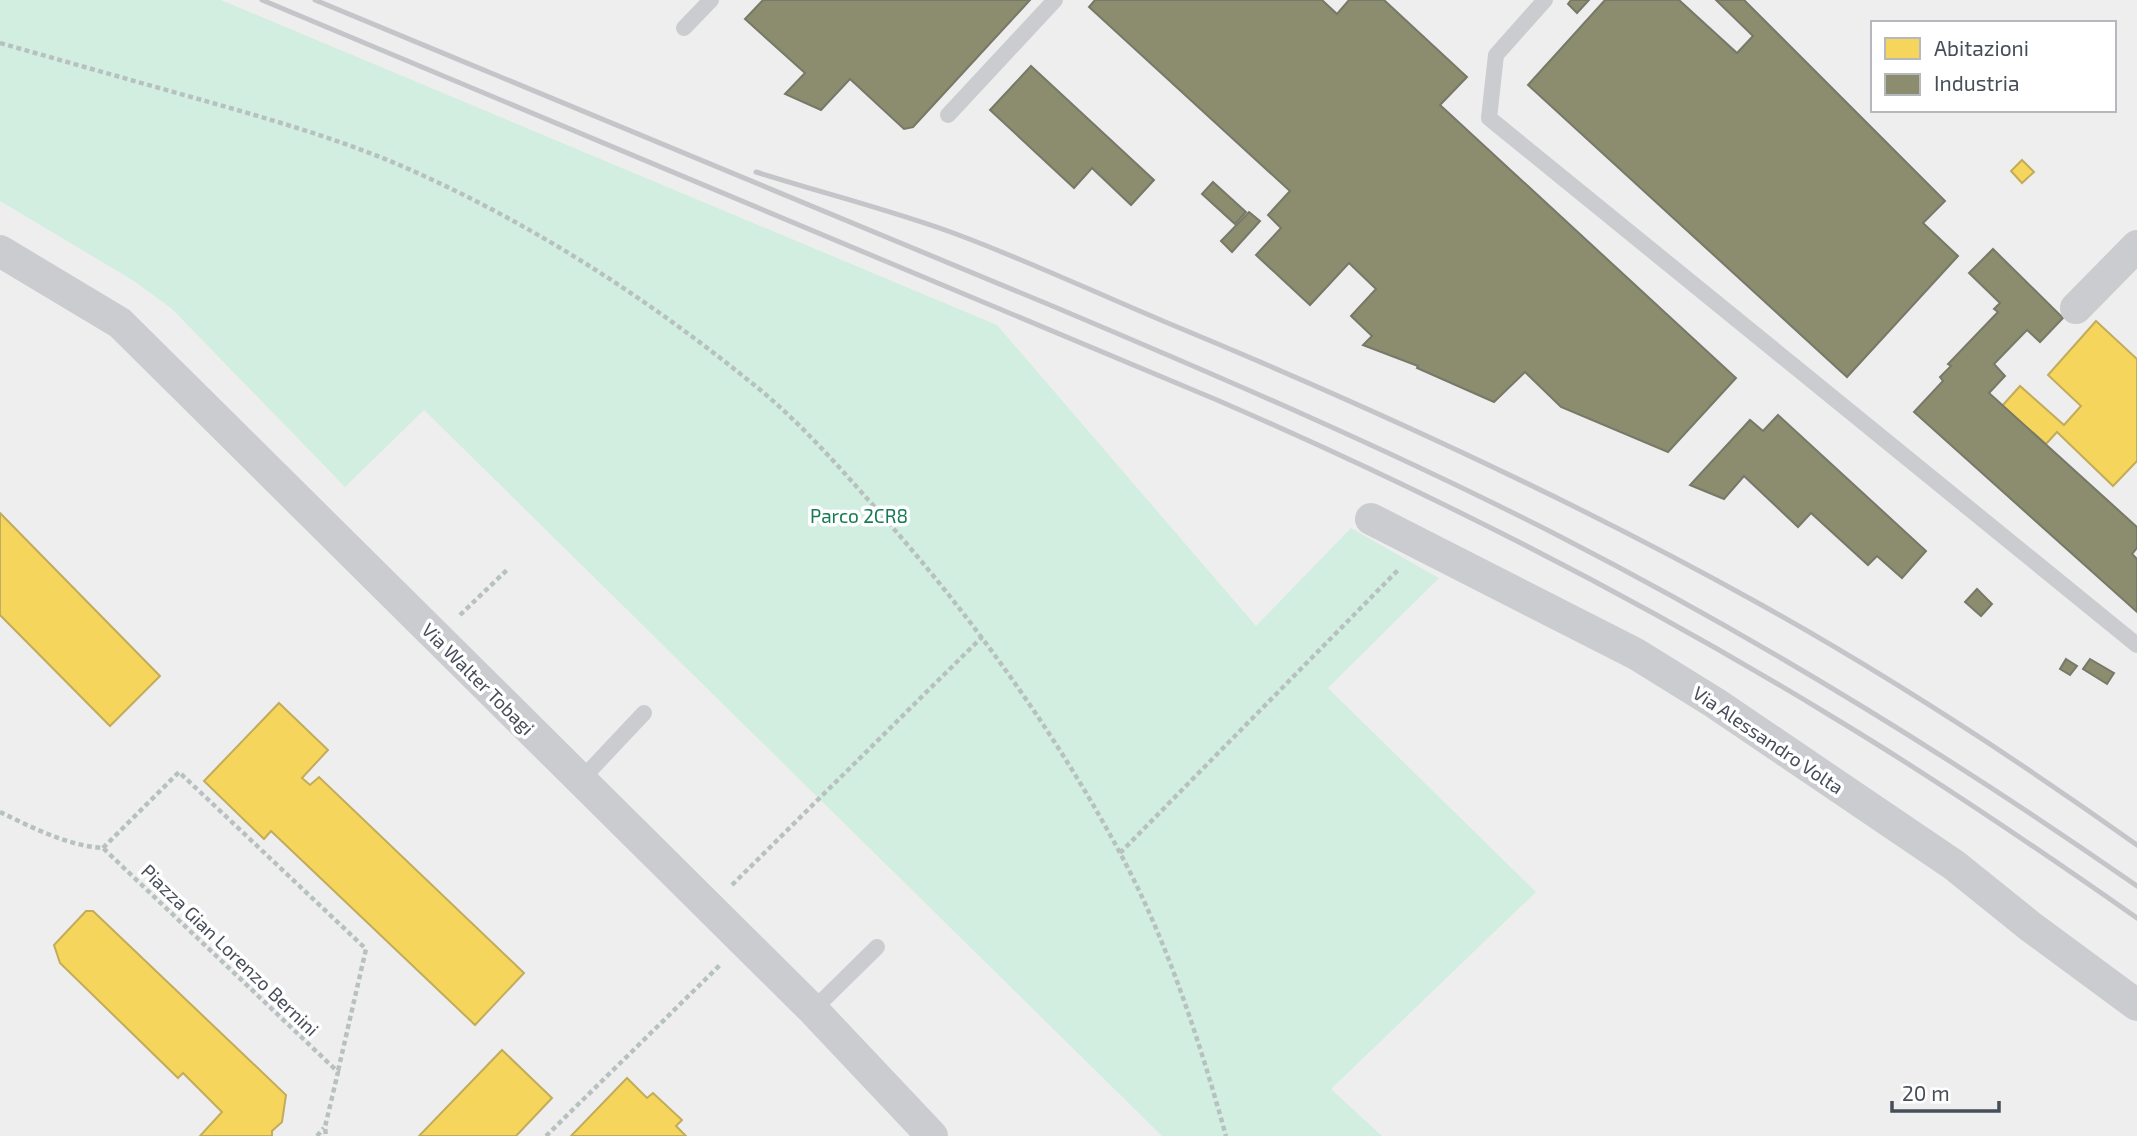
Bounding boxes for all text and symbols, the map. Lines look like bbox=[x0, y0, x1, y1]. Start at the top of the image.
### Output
legend bbox=[1871, 21, 2116, 112]
text: Abitazioni bbox=[1934, 35, 2029, 60]
text: Industria bbox=[1934, 70, 2020, 95]
park label: Parco 2CR8 bbox=[810, 504, 908, 527]
street label: Via Walter Tobagi bbox=[417, 618, 539, 740]
street label: Via Alessandro Volta bbox=[1689, 681, 1848, 798]
street label: Piazza Gian Lorenzo Bernini bbox=[137, 859, 324, 1040]
scale bar bbox=[1892, 1070, 1999, 1114]
text: 20 m bbox=[1902, 1080, 1950, 1105]

